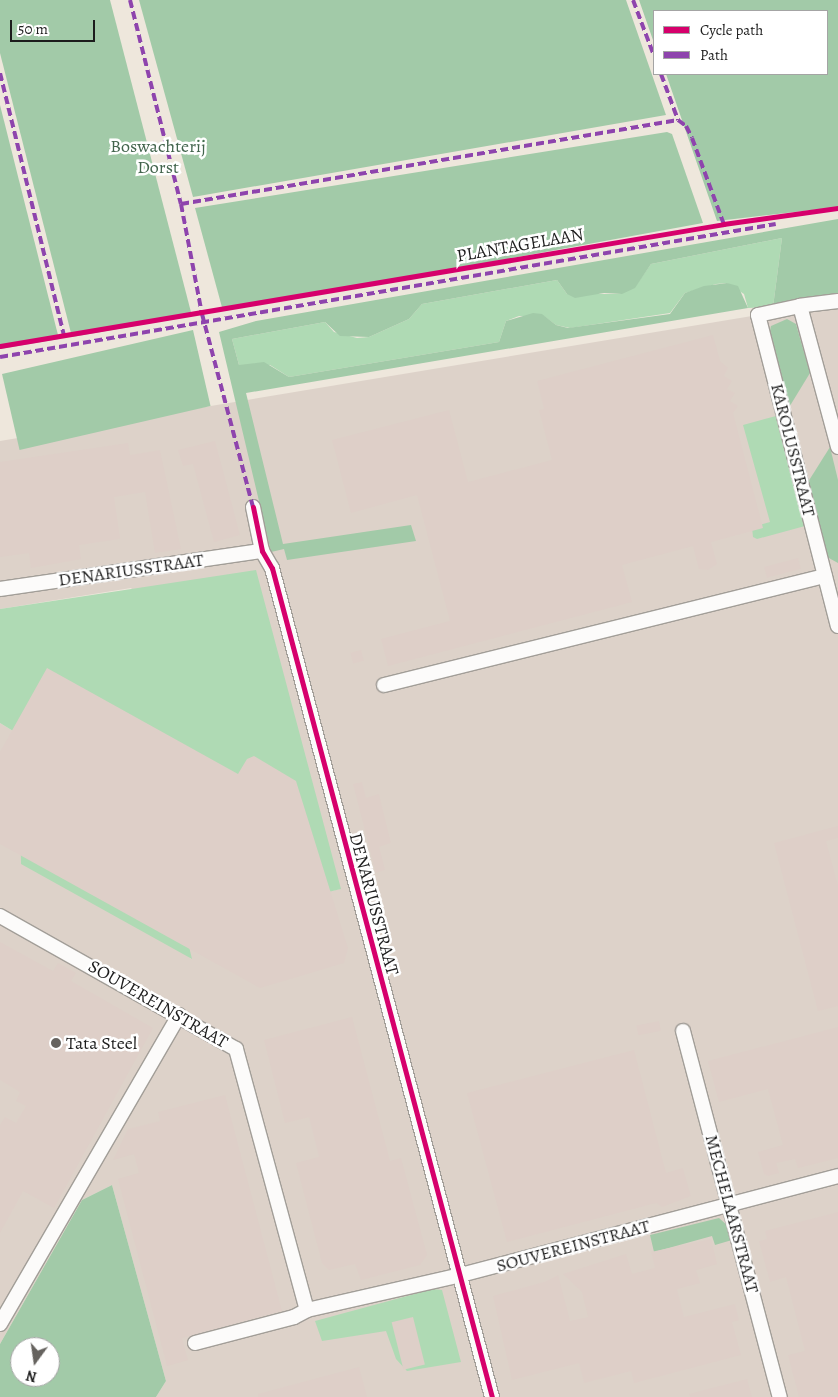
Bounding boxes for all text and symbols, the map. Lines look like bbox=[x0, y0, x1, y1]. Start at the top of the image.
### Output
scale bar bbox=[12, 10, 98, 42]
legend bbox=[653, 10, 828, 75]
text: 50 m bbox=[18, 19, 48, 39]
text: Cycle path bbox=[700, 20, 763, 40]
text: Path bbox=[700, 45, 728, 65]
park label: Boswachterij Dorst bbox=[110, 136, 206, 178]
street label: PLANTAGELAAN bbox=[455, 223, 585, 267]
street label: KAROLUSSTRAAT bbox=[766, 381, 820, 519]
street label: DENARIUSSTRAAT bbox=[57, 549, 205, 591]
street label: DENARIUSSTRAAT bbox=[345, 830, 403, 978]
street label: SOUVEREINSTRAAT bbox=[84, 955, 232, 1053]
place label: Tata Steel bbox=[66, 1032, 137, 1054]
marker: Tata Steel bbox=[50, 1037, 62, 1049]
street label: MECHELAARSTRAAT bbox=[700, 1132, 764, 1296]
street label: SOUVEREINSTRAAT bbox=[494, 1215, 652, 1277]
north arrow bbox=[10, 1337, 60, 1387]
text: N bbox=[24, 1366, 39, 1387]

